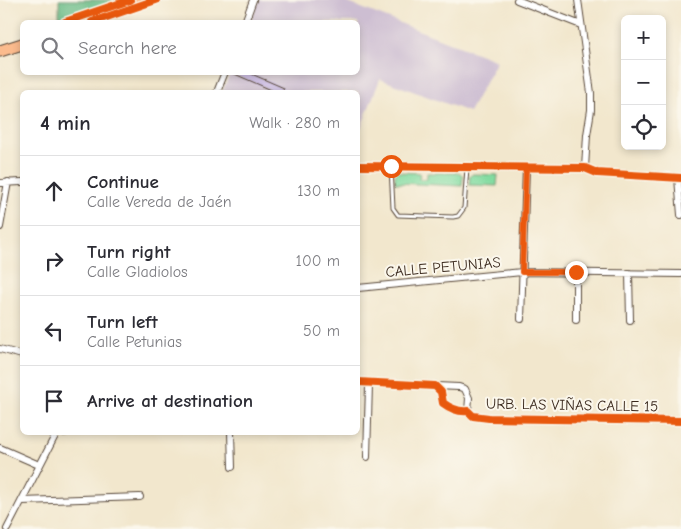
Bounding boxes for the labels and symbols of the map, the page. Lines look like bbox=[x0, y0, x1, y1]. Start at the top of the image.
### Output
route start bbox=[380, 155, 403, 178]
street label: CALLE PETUNIAS bbox=[385, 253, 501, 281]
route end bbox=[565, 261, 588, 284]
street label: URB. LAS VIÑAS CALLE 15 bbox=[486, 394, 658, 416]

